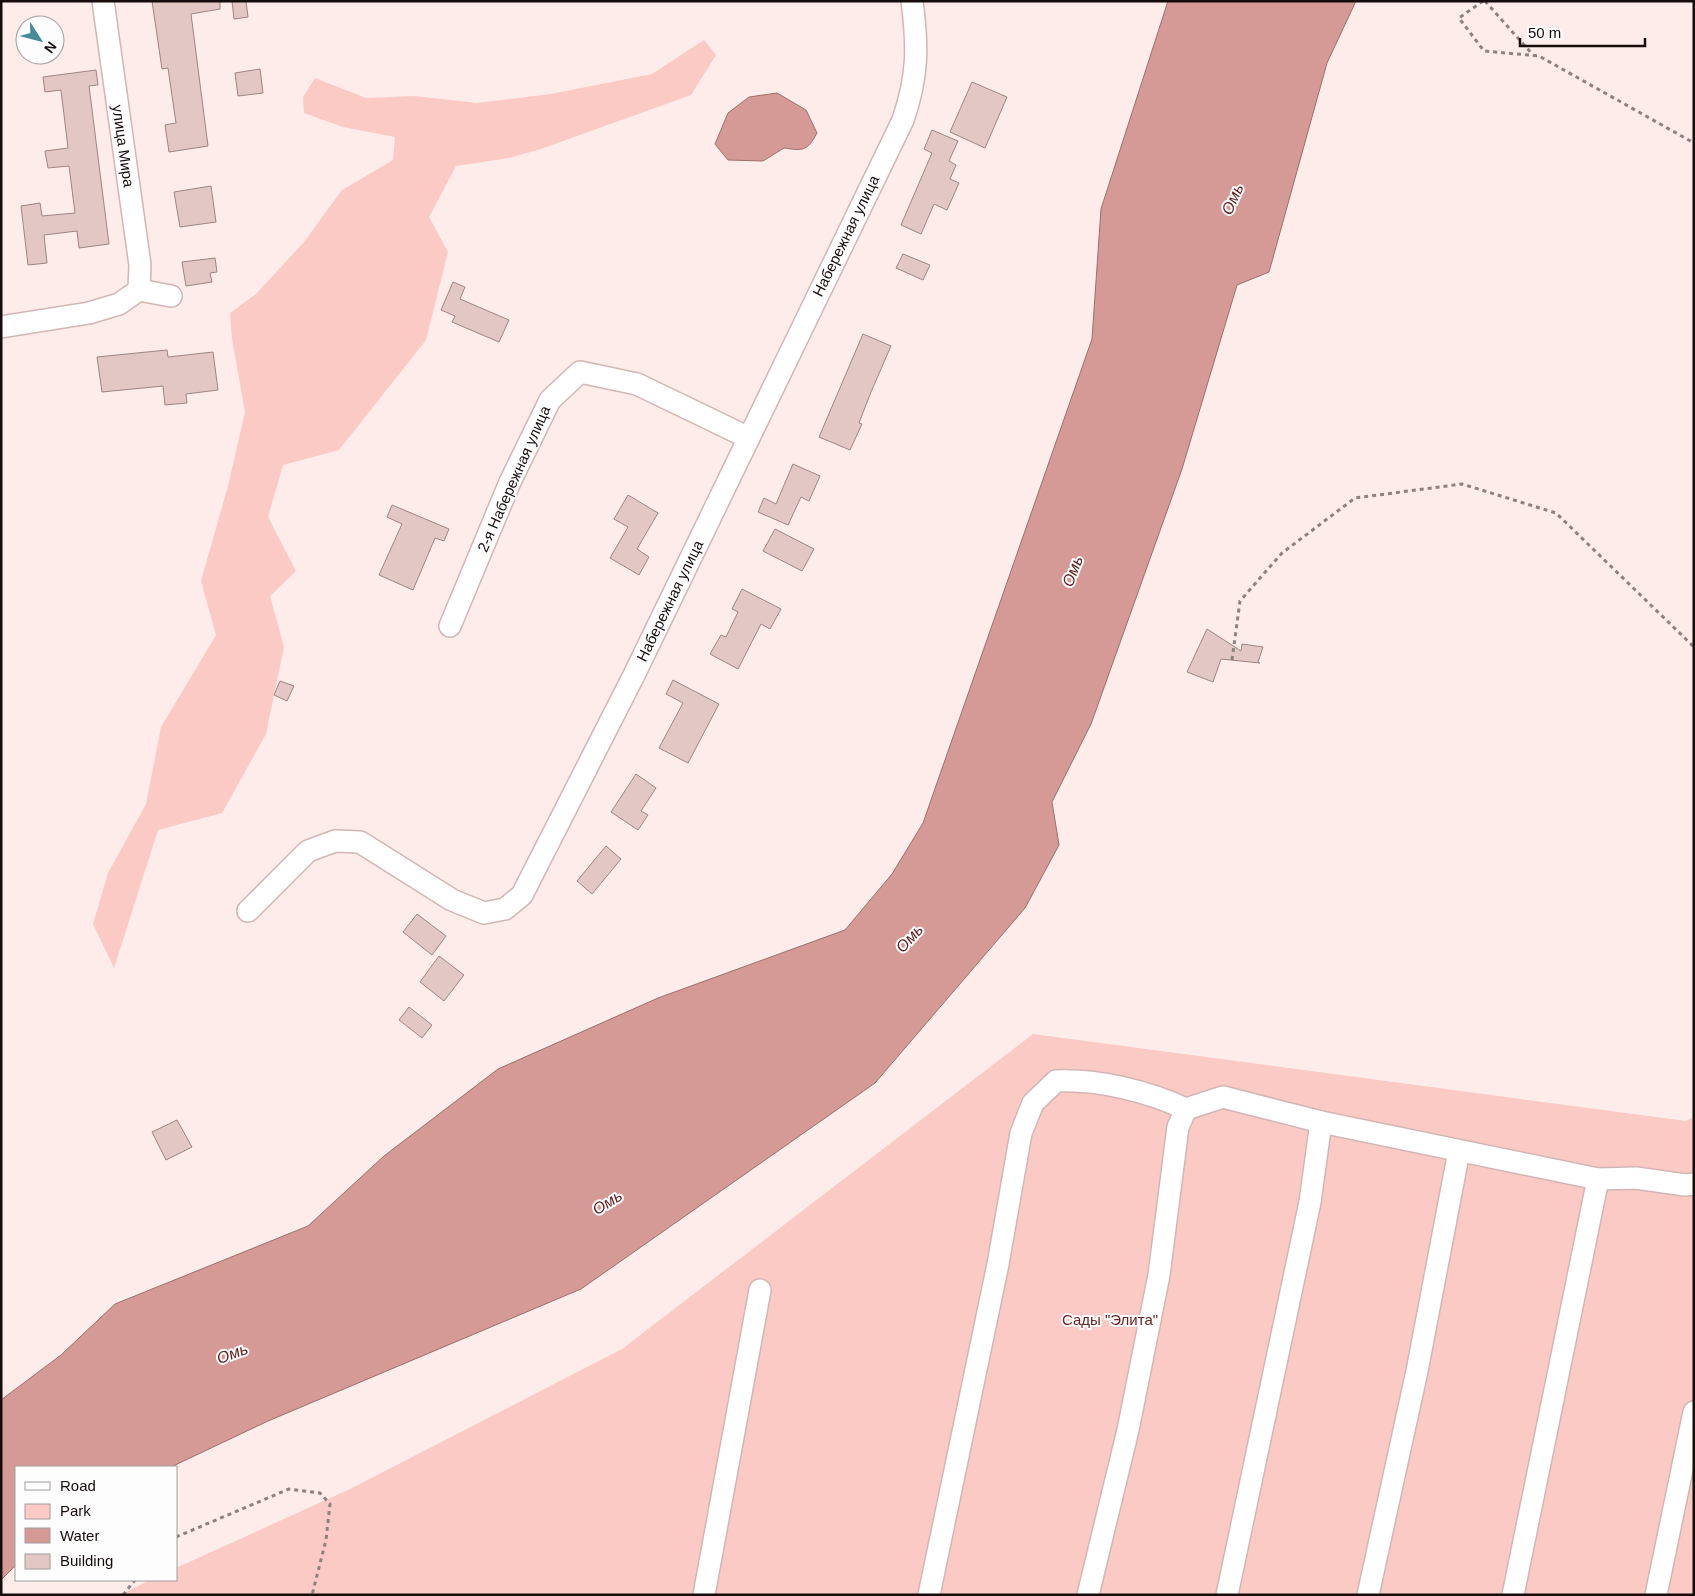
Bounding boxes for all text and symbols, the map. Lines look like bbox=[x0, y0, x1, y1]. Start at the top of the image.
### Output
north arrow bbox=[15, 15, 65, 65]
scale bar bbox=[1520, 15, 1645, 47]
text: 50 m bbox=[1528, 24, 1561, 41]
text: N bbox=[41, 39, 60, 56]
street label: улица Мира bbox=[109, 104, 138, 189]
street label: Набережная улица bbox=[809, 172, 883, 299]
water label: Омь bbox=[1218, 181, 1247, 217]
street label: 2-я Набережная улица bbox=[474, 402, 554, 555]
street label: Набережная улица bbox=[633, 537, 707, 664]
water label: Омь bbox=[1059, 553, 1086, 589]
water label: Омь bbox=[892, 921, 926, 956]
water label: Омь bbox=[589, 1187, 625, 1218]
park label: Сады "Элита" bbox=[1062, 1311, 1158, 1328]
water label: Омь bbox=[214, 1340, 250, 1367]
legend bbox=[15, 1466, 178, 1581]
text: Road bbox=[60, 1477, 96, 1494]
text: Park bbox=[60, 1502, 91, 1519]
text: Water bbox=[60, 1527, 99, 1544]
text: Building bbox=[60, 1552, 113, 1569]

